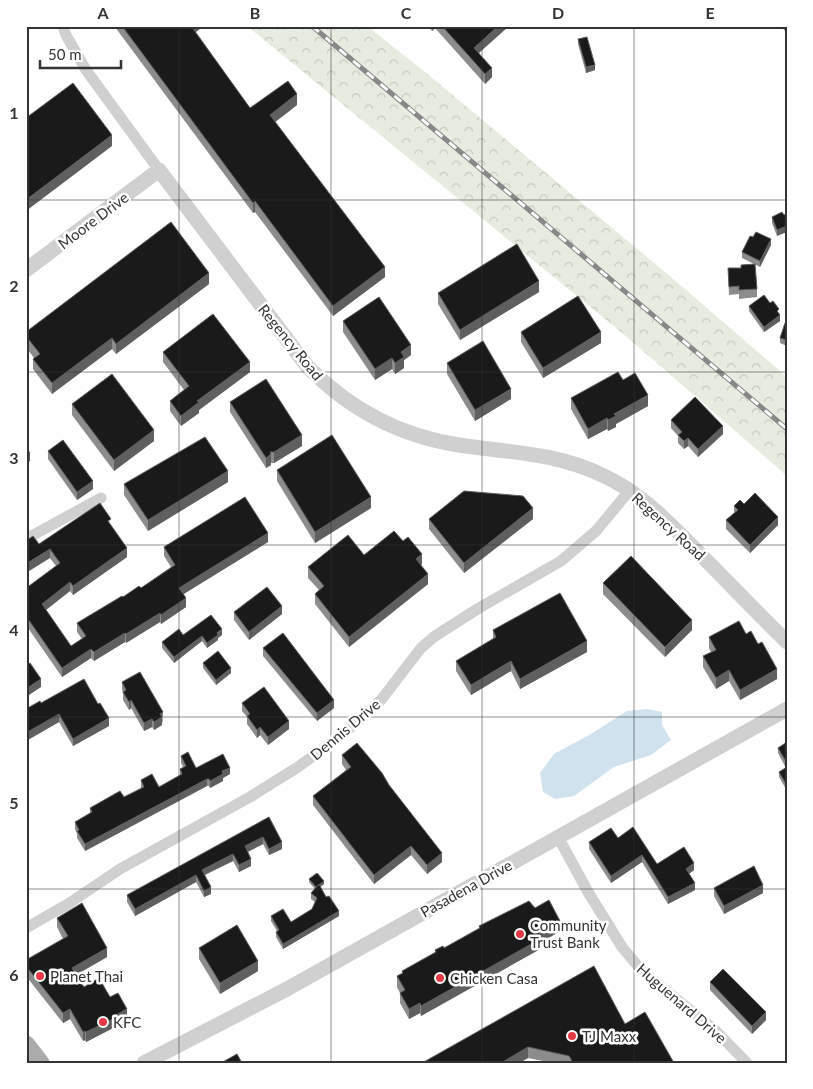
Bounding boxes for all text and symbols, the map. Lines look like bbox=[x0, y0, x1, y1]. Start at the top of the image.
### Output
text: A bbox=[96, 3, 109, 22]
text: B bbox=[250, 3, 260, 22]
text: C bbox=[401, 3, 412, 22]
text: D bbox=[552, 3, 564, 22]
text: E bbox=[705, 3, 715, 22]
scale bar bbox=[40, 38, 121, 70]
text: 50 m bbox=[48, 45, 82, 63]
text: 1 bbox=[9, 103, 19, 122]
street label: Moore Drive bbox=[54, 188, 132, 252]
text: 2 bbox=[9, 276, 19, 295]
street label: Regency Road bbox=[255, 300, 327, 384]
text: 3 bbox=[9, 448, 19, 467]
street label: Regency Road bbox=[629, 488, 709, 564]
text: 4 bbox=[9, 620, 19, 639]
street label: Dennis Drive bbox=[306, 695, 384, 763]
text: 5 bbox=[9, 793, 19, 812]
street label: Pasadena Drive bbox=[417, 855, 515, 921]
place label: Community Trust Bank bbox=[530, 916, 607, 951]
marker: Community Trust Bank bbox=[514, 928, 526, 940]
street label: Huguenard Drive bbox=[634, 959, 731, 1047]
text: 6 bbox=[9, 965, 19, 984]
place label: Planet Thai bbox=[50, 967, 123, 985]
place label: Chicken Casa bbox=[450, 969, 538, 987]
marker: Planet Thai bbox=[34, 970, 46, 982]
marker: Chicken Casa bbox=[434, 972, 446, 984]
place label: KFC bbox=[113, 1013, 141, 1031]
marker: KFC bbox=[97, 1016, 109, 1028]
place label: TJ Maxx bbox=[582, 1027, 637, 1045]
marker: TJ Maxx bbox=[566, 1030, 578, 1042]

